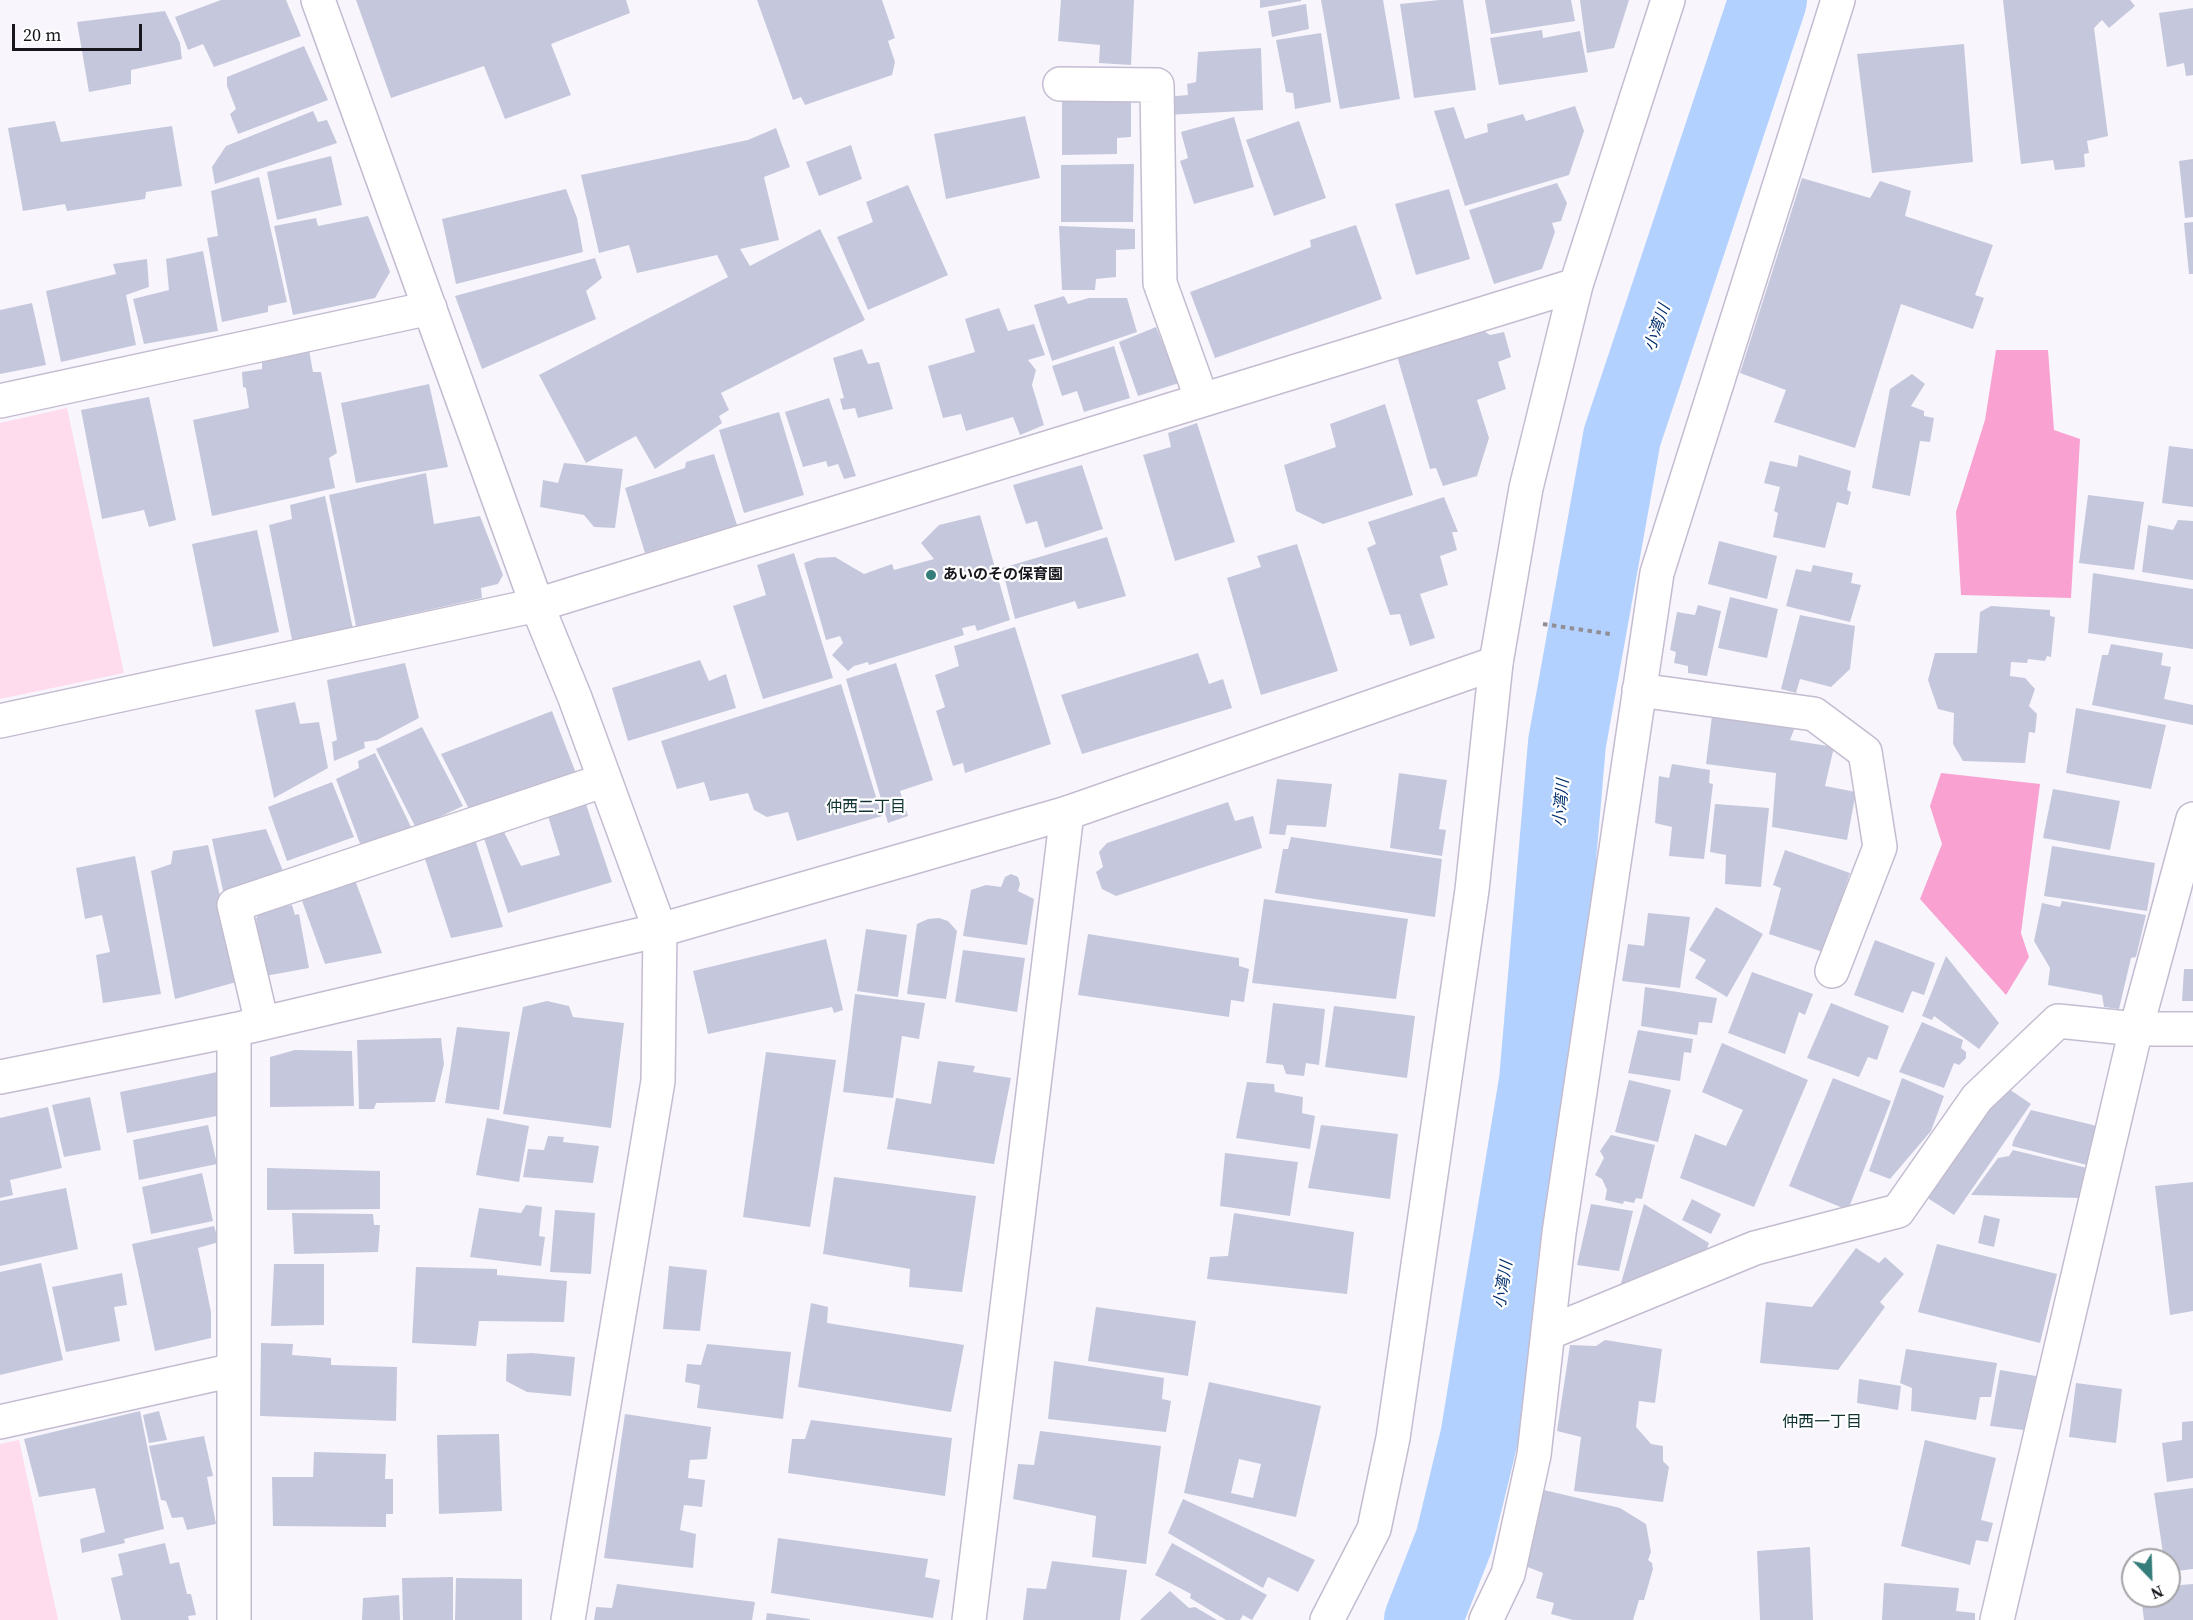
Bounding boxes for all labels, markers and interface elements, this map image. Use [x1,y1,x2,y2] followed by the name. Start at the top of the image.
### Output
[15,12,146,50] scale bar
[23,22,61,47] text: 20 m
[1641,302,1675,354] water label: 小湾川
[943,566,1063,584] place label: あいのその保育園
[924,568,938,582] marker: あいのその保育園
[1550,778,1574,828] water label: 小湾川
[826,798,906,818] district label: 仲西二丁目
[1491,1260,1517,1310] water label: 小湾川
[1782,1413,1862,1433] district label: 仲西一丁目
[2121,1548,2181,1608] north arrow
[2148,1580,2167,1605] text: N

